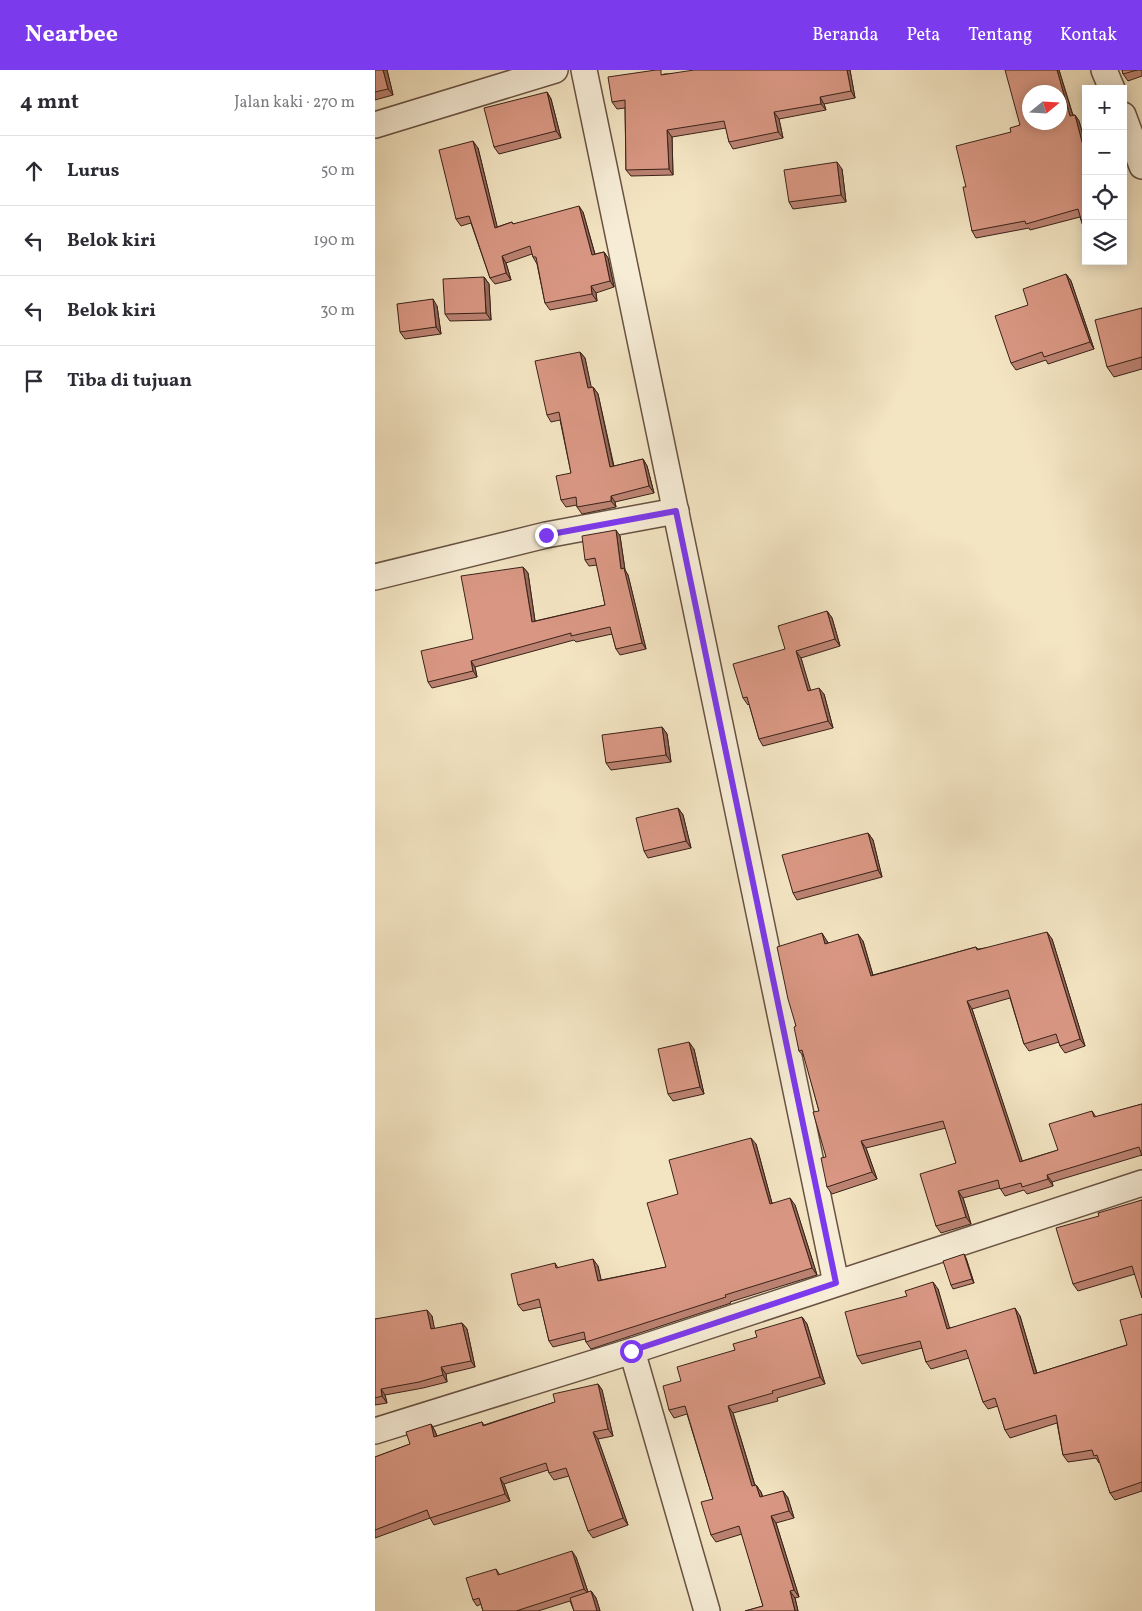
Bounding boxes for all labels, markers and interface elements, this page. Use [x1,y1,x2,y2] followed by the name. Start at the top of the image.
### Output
[25,18,118,52] text: Nearbee
[812,23,878,48] text: Beranda
[906,23,940,48] text: Peta
[968,23,1032,48] text: Tentang
[1060,23,1117,48] text: Kontak
[1022,85,1067,130] north arrow
[1082,85,1127,265] map controls
[1082,85,1127,130] button: +
[20,88,79,117] text: 4 mnt
[234,92,355,114] text: Jalan kaki · 270 m
[1082,130,1127,175] button: −
[20,157,48,185] icon: ahead
[67,158,119,184] text: Lurus
[321,160,355,182] text: 50 m
[1082,175,1127,220] button: locate
[1082,220,1127,265] button: layers
[20,227,48,255] icon: left
[67,228,156,254] text: Belok kiri
[313,230,355,252] text: 190 m
[20,297,48,325] icon: left
[67,298,156,324] text: Belok kiri
[320,300,355,322] text: 30 m
[20,367,48,395] icon: arrive
[67,368,192,394] text: Tiba di tujuan
[535,524,558,547] route end
[620,1340,643,1363] route start

